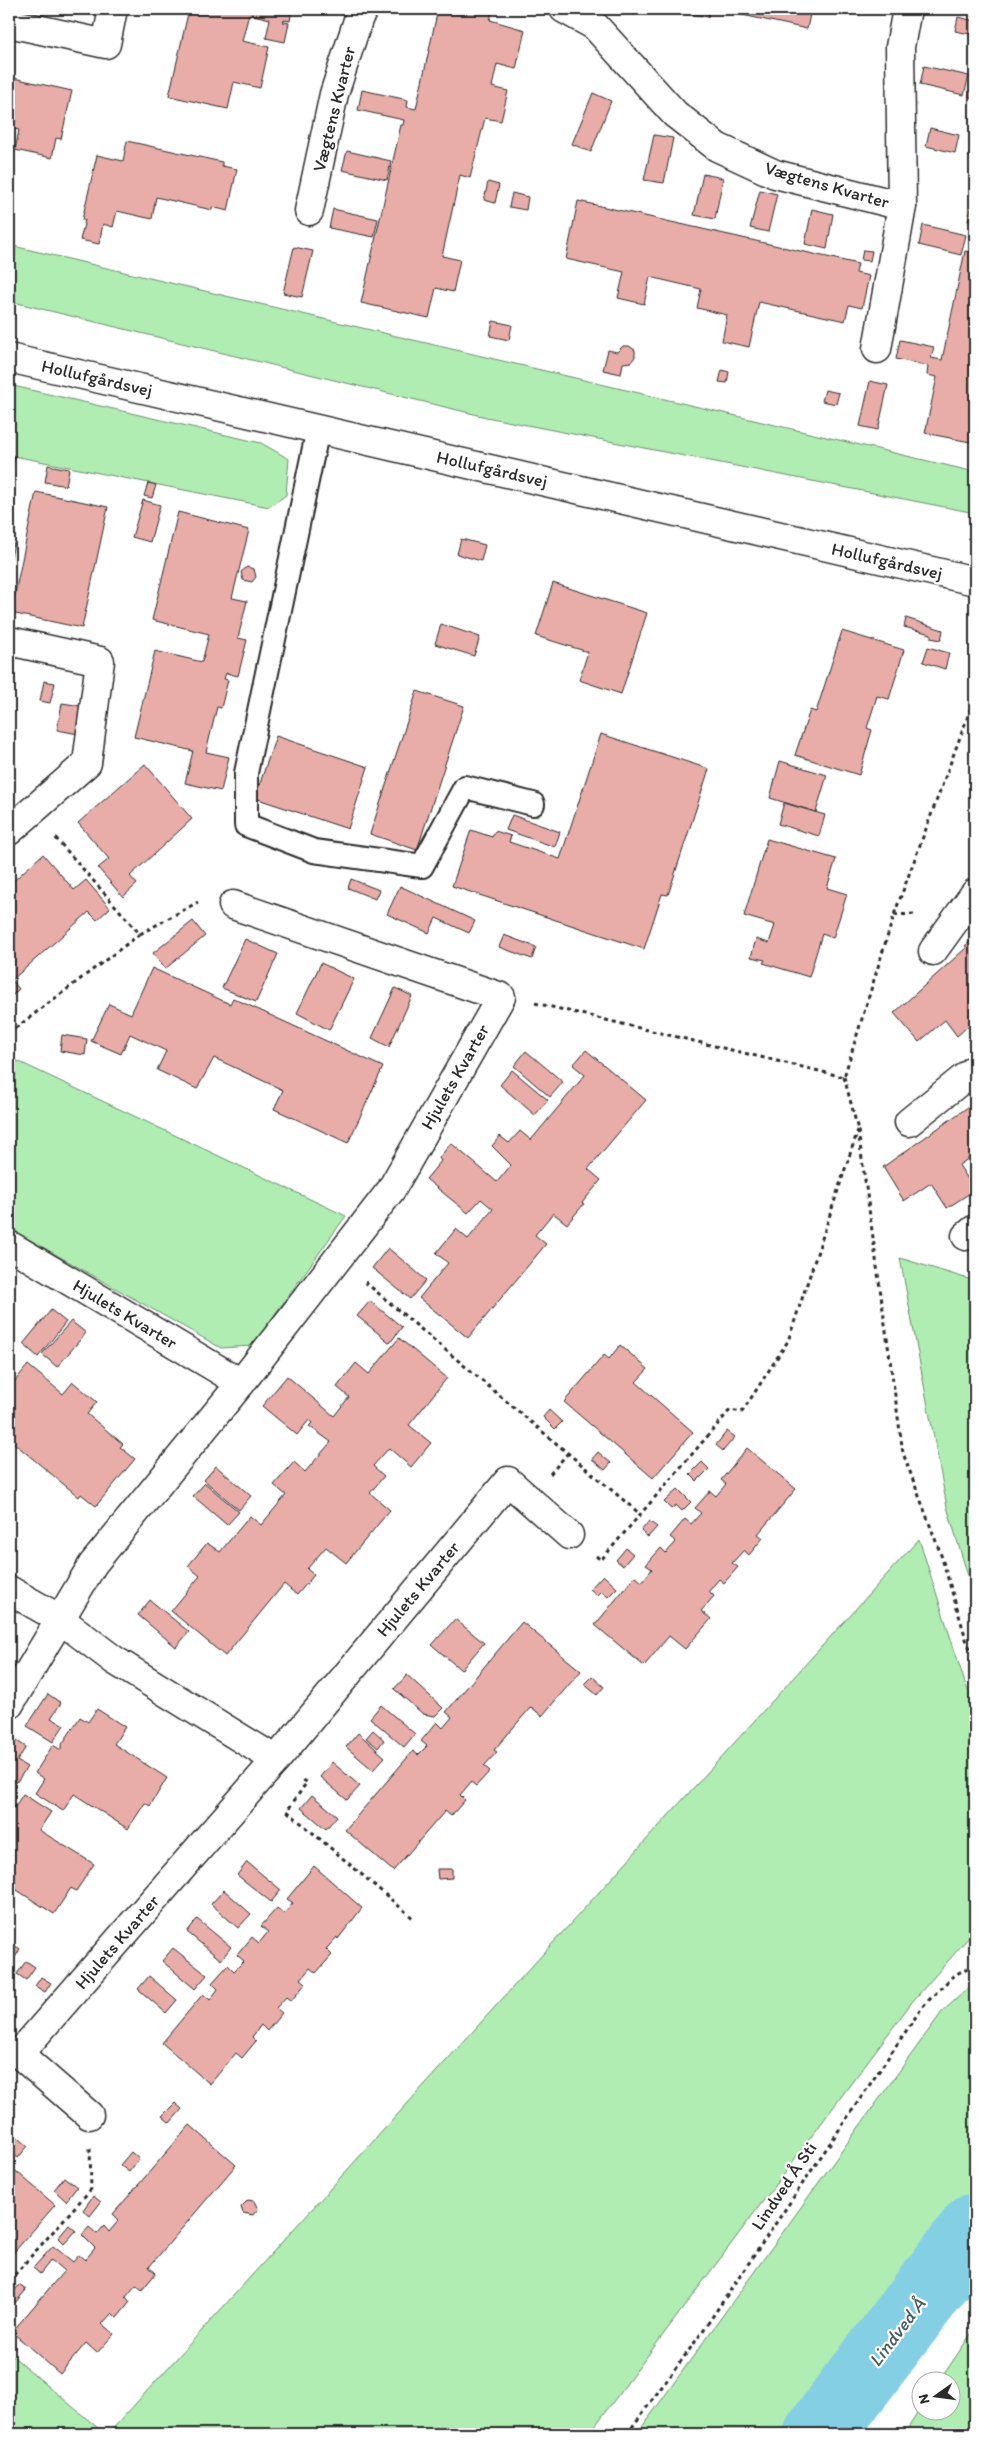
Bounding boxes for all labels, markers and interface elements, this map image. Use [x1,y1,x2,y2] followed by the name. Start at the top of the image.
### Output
[308,44,360,174] street label: Vægtens Kvarter
[762,157,892,213] street label: Vægtens Kvarter
[39,355,155,401] street label: Hollufgårdsvej
[434,446,550,492] street label: Hollufgårdsvej
[829,538,945,584] street label: Hollufgårdsvej
[416,1020,494,1134] street label: Hjulets Kvarter
[69,1274,181,1354] street label: Hjulets Kvarter
[372,1537,464,1641] street label: Hjulets Kvarter
[70,1890,164,1994] street label: Hjulets Kvarter
[747,2138,821,2234] street label: Lindved Å Sti
[864,2292,931,2371] water label: Lindved Å
[912,2370,962,2420] north arrow
[914,2392,933,2406] text: N

